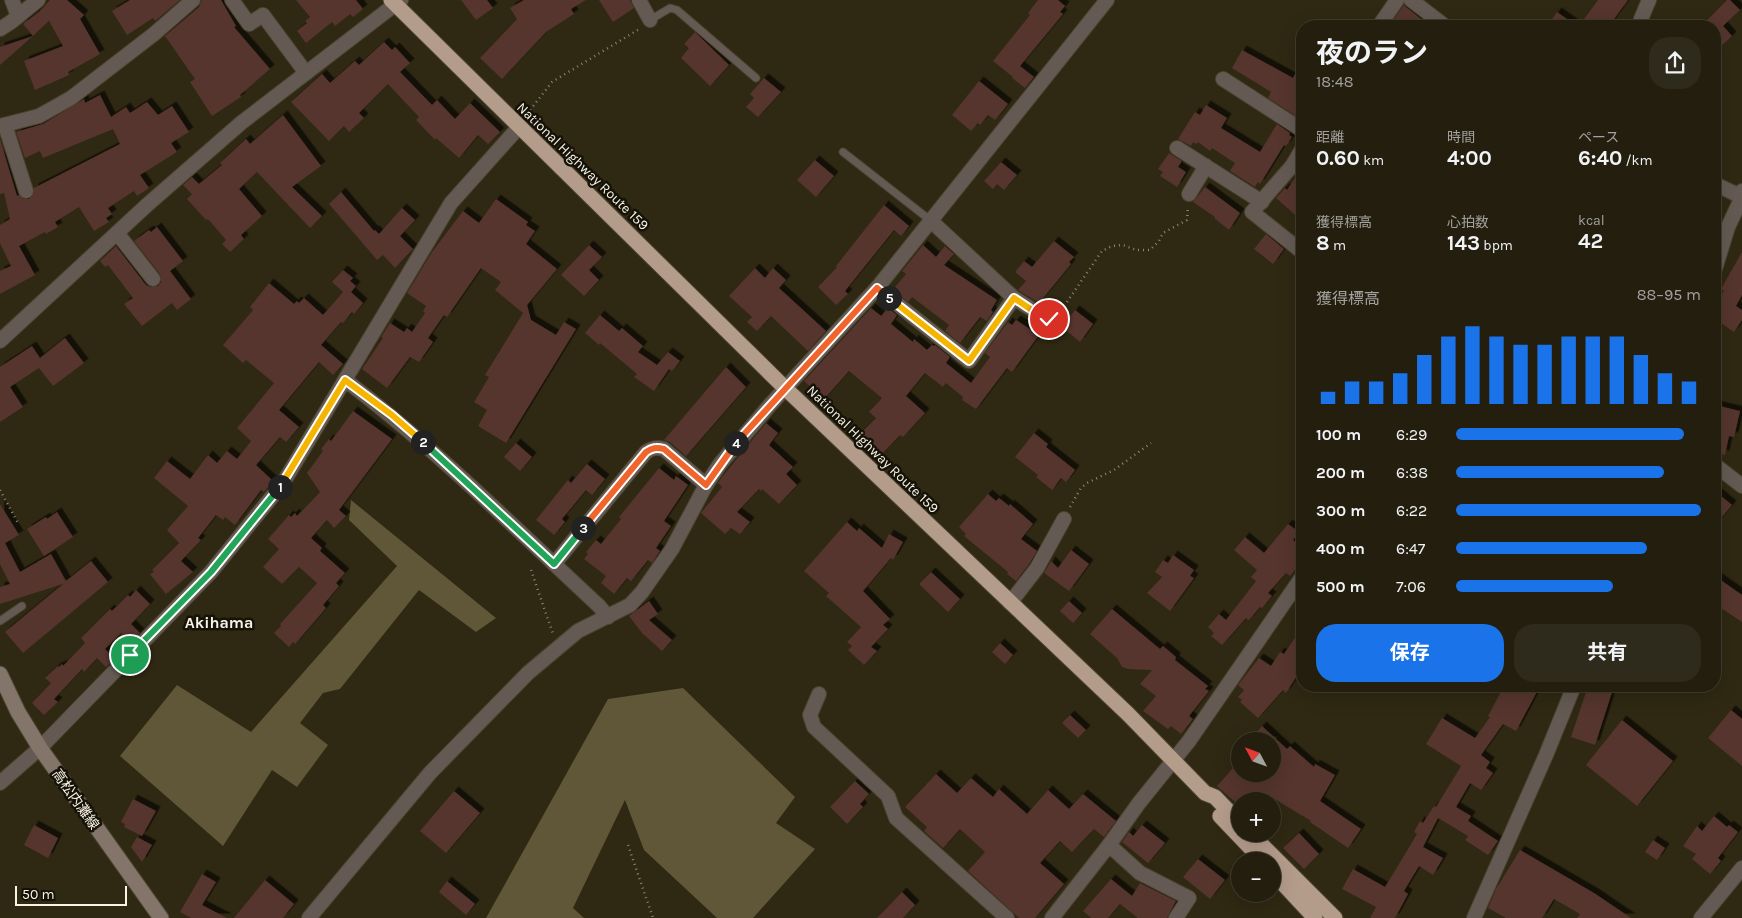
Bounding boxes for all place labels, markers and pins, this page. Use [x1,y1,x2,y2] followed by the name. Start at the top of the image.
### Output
[876,286,902,310] pin: 5
[1028,298,1070,340] pin
[410,430,436,454] pin: 2
[724,430,748,456] pin: 4
[268,474,292,500] pin: 1
[570,516,596,540] pin: 3
[109,634,151,676] pin

